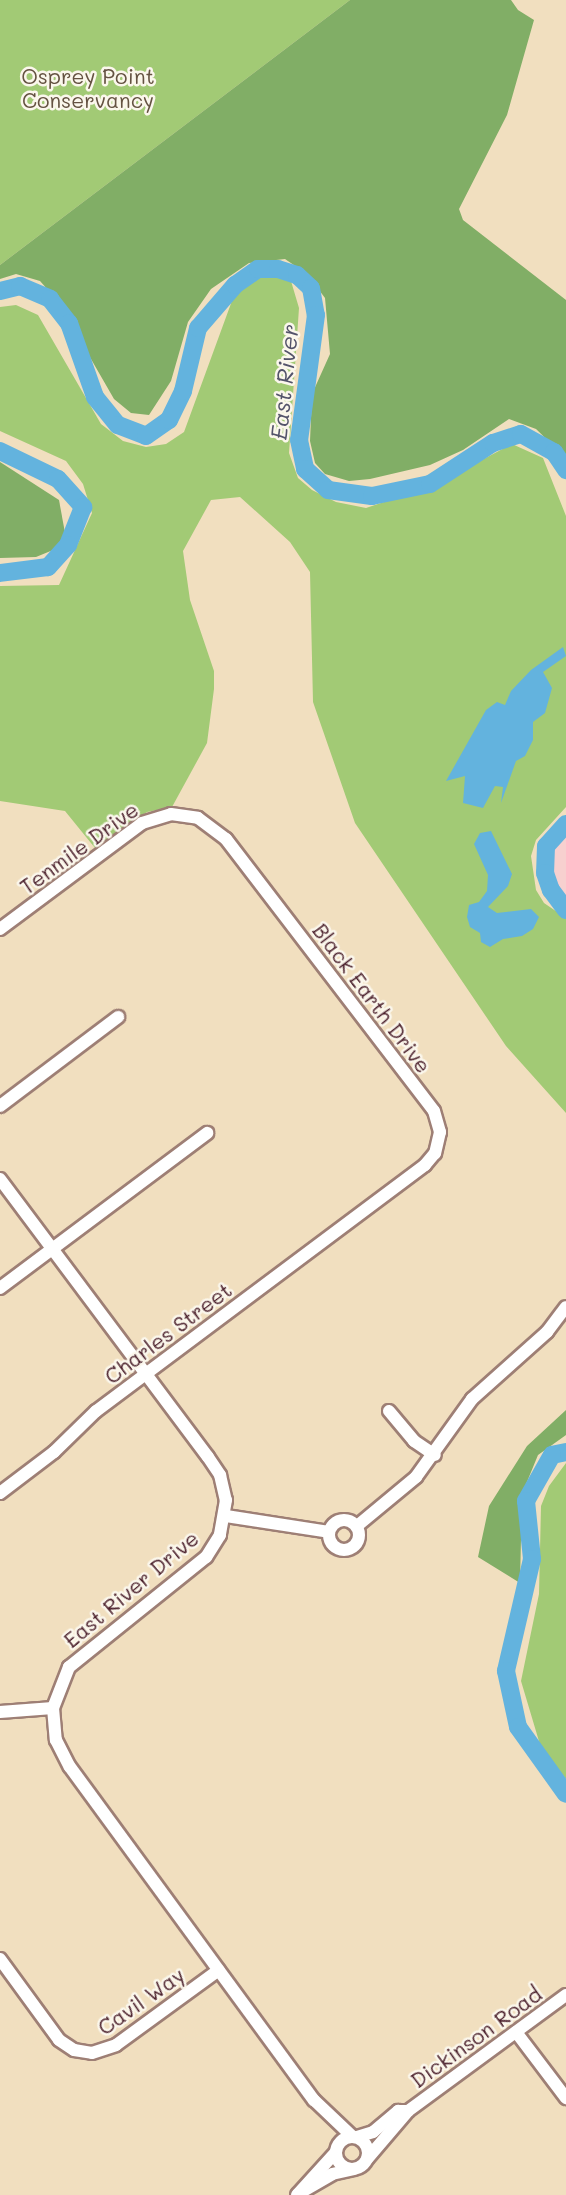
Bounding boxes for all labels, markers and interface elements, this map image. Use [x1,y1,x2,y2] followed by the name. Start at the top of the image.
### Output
[21,63,155,113] park label: Osprey Point Conservancy
[264,323,304,441] water label: East River
[15,797,143,899] street label: Tenmile Drive
[308,918,436,1078] street label: Black Earth Drive
[100,1277,236,1389] street label: Charles Street
[59,1525,203,1653] street label: East River Drive
[93,1962,189,2040] street label: Cavil Way
[406,1981,546,2093] street label: Dickinson Road

